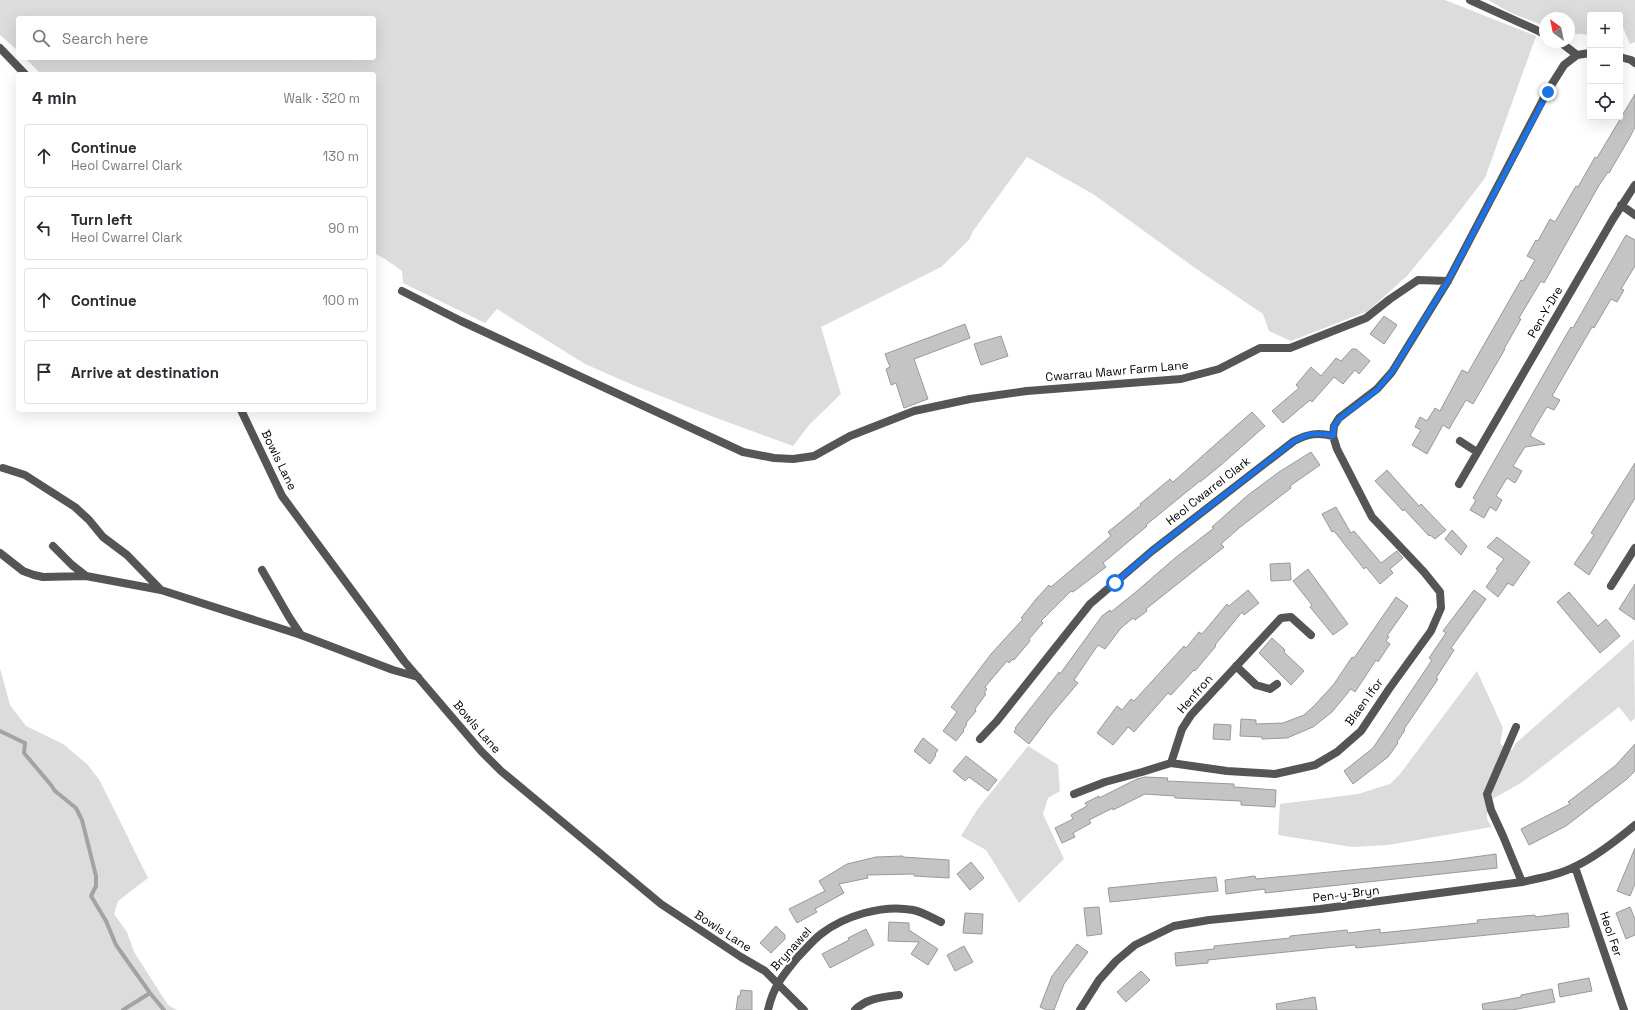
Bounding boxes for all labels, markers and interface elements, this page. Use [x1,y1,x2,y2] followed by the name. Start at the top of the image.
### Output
[1539,12,1575,48] north arrow
[1587,12,1623,120] map controls
[1587,12,1623,48] button: +
[16,16,376,60] search box
[30,27,52,49] icon: search
[62,29,148,48] text: Search here
[1587,48,1623,84] button: −
[1539,83,1557,101] route end
[1587,84,1623,120] button: locate
[32,87,77,109] text: 4 min
[283,90,360,107] text: Walk · 320 m
[71,138,137,157] text: Continue
[33,145,55,167] icon: ahead
[323,148,359,165] text: 130 m
[71,157,183,174] text: Heol Cwarrel Clark
[71,210,133,229] text: Turn left
[33,217,55,239] icon: left
[328,220,359,237] text: 90 m
[71,229,183,246] text: Heol Cwarrel Clark
[1524,283,1566,341] street label: Pen-Y-Dre
[33,289,55,311] icon: ahead
[71,291,137,310] text: Continue
[322,292,359,309] text: 100 m
[1045,357,1189,385] street label: Cwarrau Mawr Farm Lane
[33,361,55,383] icon: arrive
[71,363,219,382] text: Arrive at destination
[258,427,300,493] street label: Bowls Lane
[1162,453,1254,529] street label: Heol Cwarrel Clark
[1106,574,1124,592] route start
[1174,671,1216,717] street label: Henfron
[1341,675,1387,729] street label: Blaen Ifor
[450,697,504,757] street label: Bowls Lane
[1312,882,1380,906] street label: Pen-y-Bryn
[691,907,755,955] street label: Bowls Lane
[1596,909,1626,959] street label: Heol Fer
[767,924,815,974] street label: Brynawel

